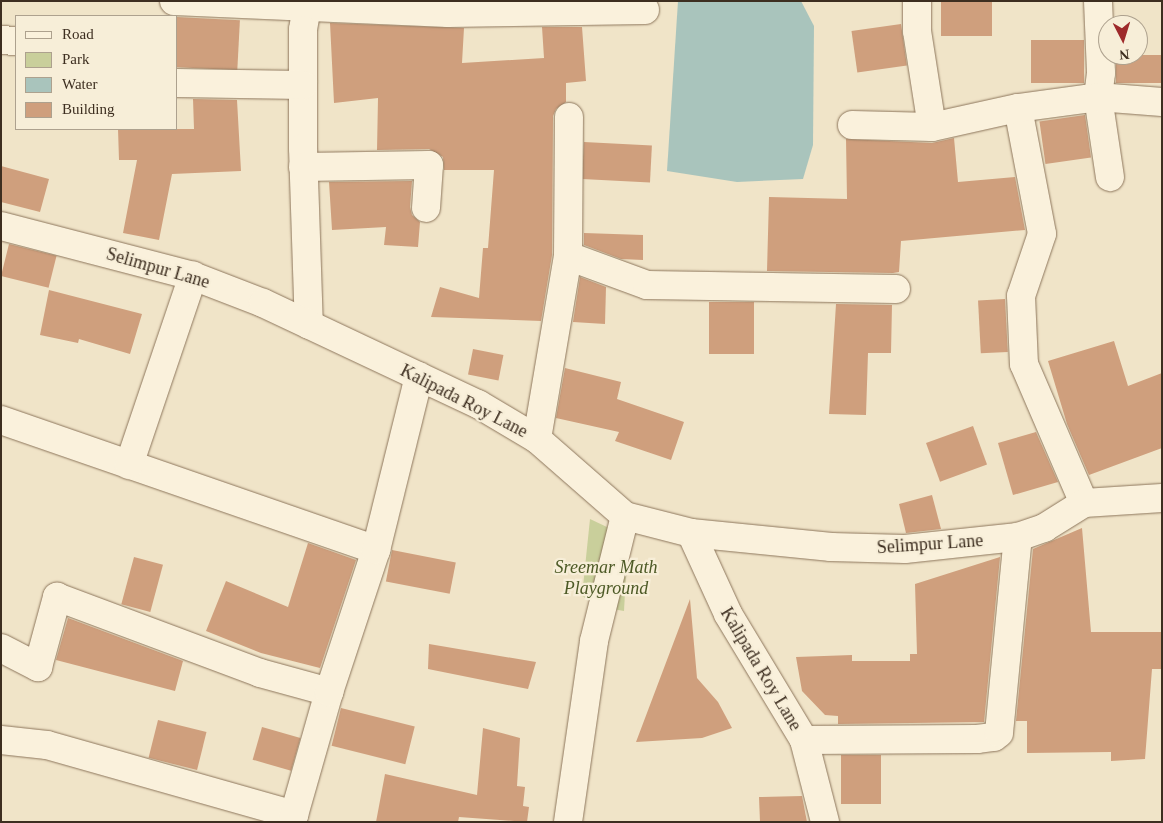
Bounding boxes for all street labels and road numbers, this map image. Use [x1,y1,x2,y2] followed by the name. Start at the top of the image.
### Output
[104,243,212,293] street label: Selimpur Lane
[397,360,531,442] street label: Kalipada Roy Lane
[876,530,984,558] street label: Selimpur Lane
[716,603,806,735] street label: Kalipada Roy Lane

